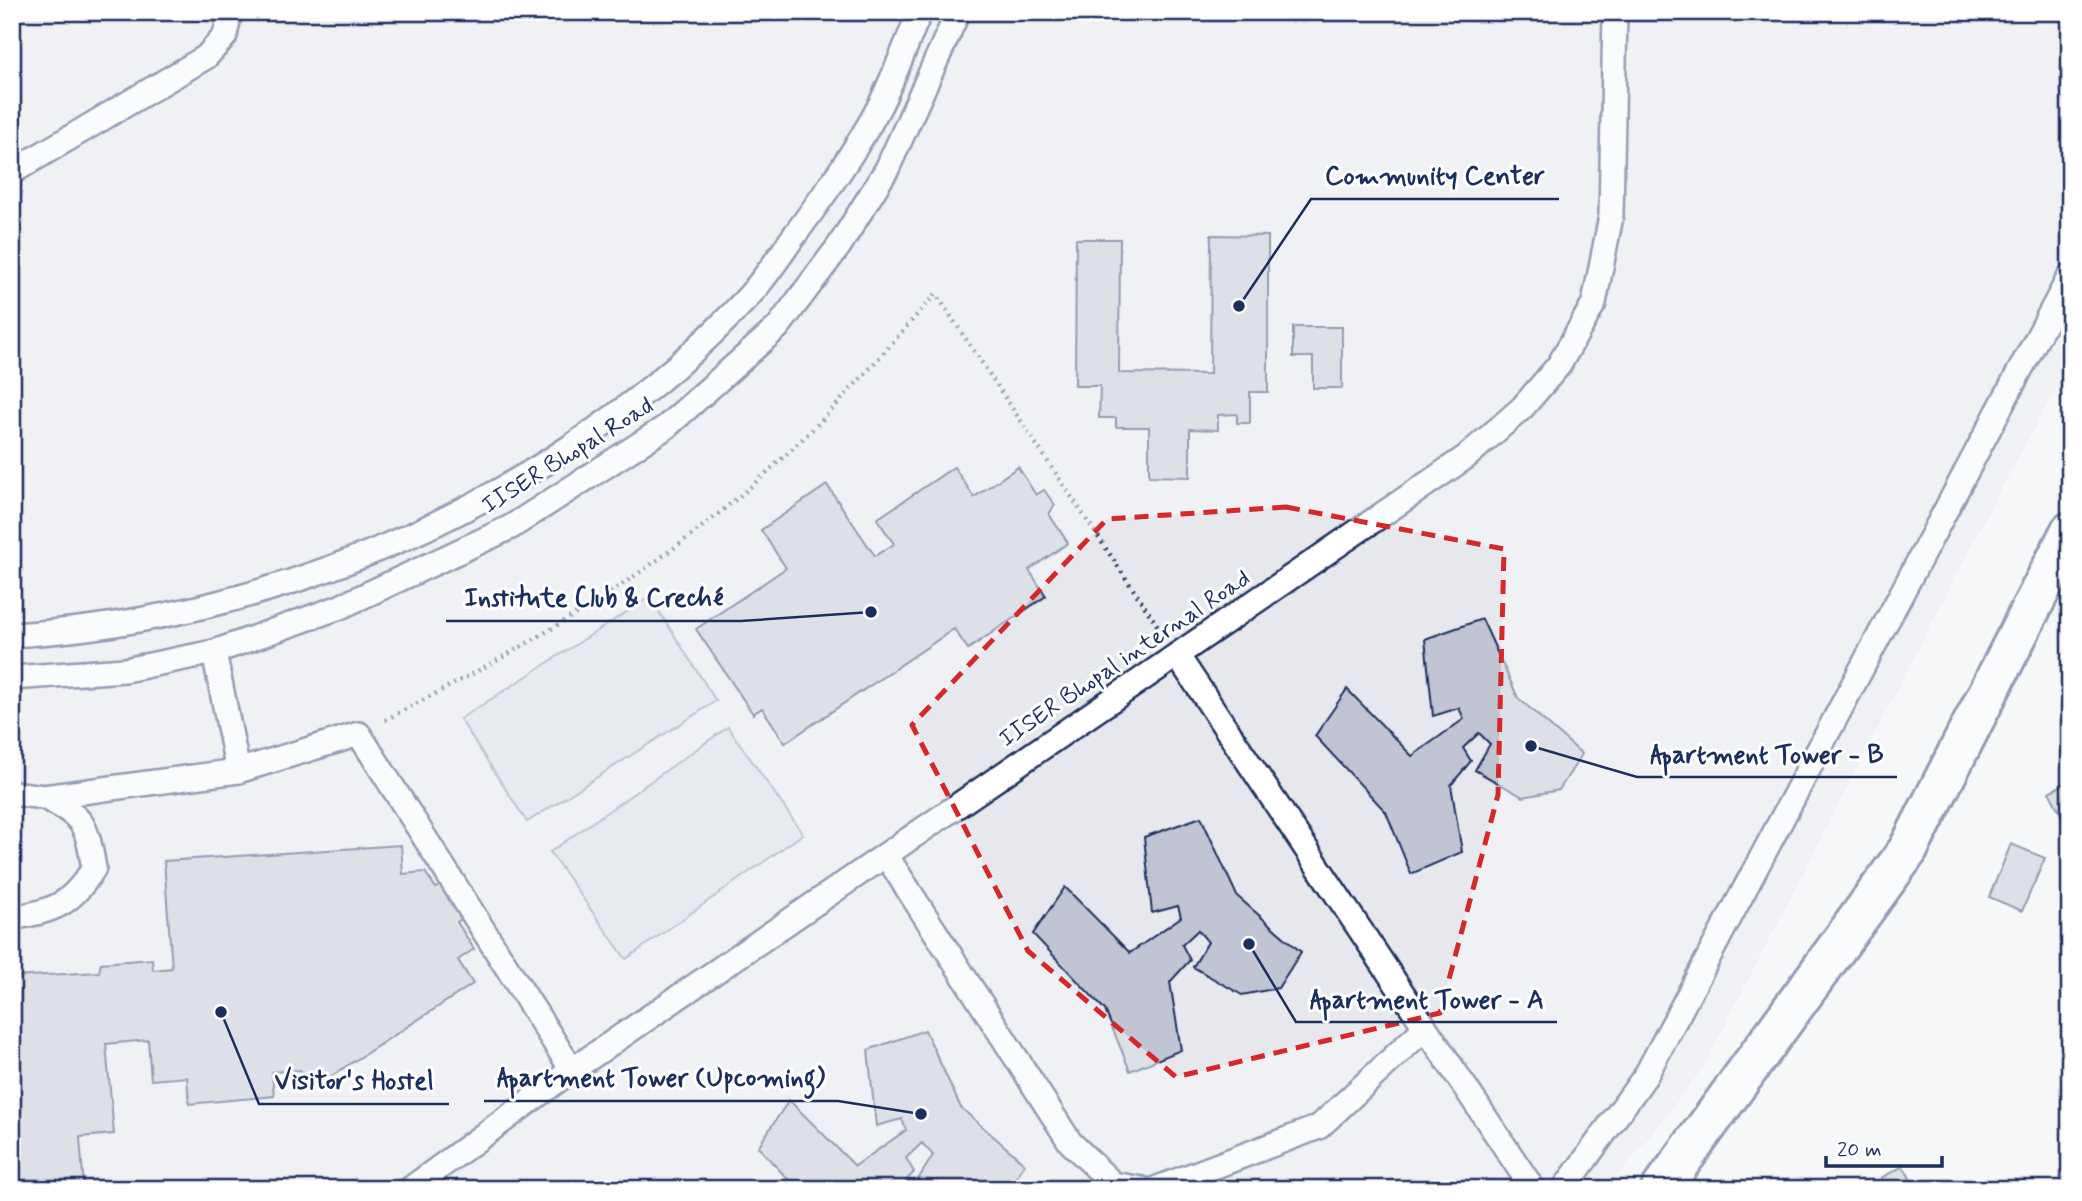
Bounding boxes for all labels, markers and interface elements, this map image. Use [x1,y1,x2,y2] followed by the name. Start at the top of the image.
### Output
[1311,152,1559,199] callout: Community Center
[1325,160,1545,194] text: Community Center
[476,391,660,521] street label: IISER Bhopal Road
[993,563,1257,755] street label: IISER Bhopal internal Road
[446,574,741,621] callout: Institute Club & Creché
[464,582,724,616] text: Institute Club & Creché
[1637,730,1897,777] callout: Apartment Tower - B
[1650,739,1884,776] text: Apartment Tower - B
[1296,975,1557,1022] callout: Apartment Tower - A
[1310,984,1544,1021] text: Apartment Tower - A
[484,1054,838,1101] callout: Apartment Tower (Upcoming)
[259,1057,449,1104] callout: Visitor's Hostel
[497,1062,826,1099] text: Apartment Tower (Upcoming)
[274,1065,434,1099] text: Visitor's Hostel
[1826,1124,1942,1168] scale bar
[1837,1136,1882,1164] text: 20 m

